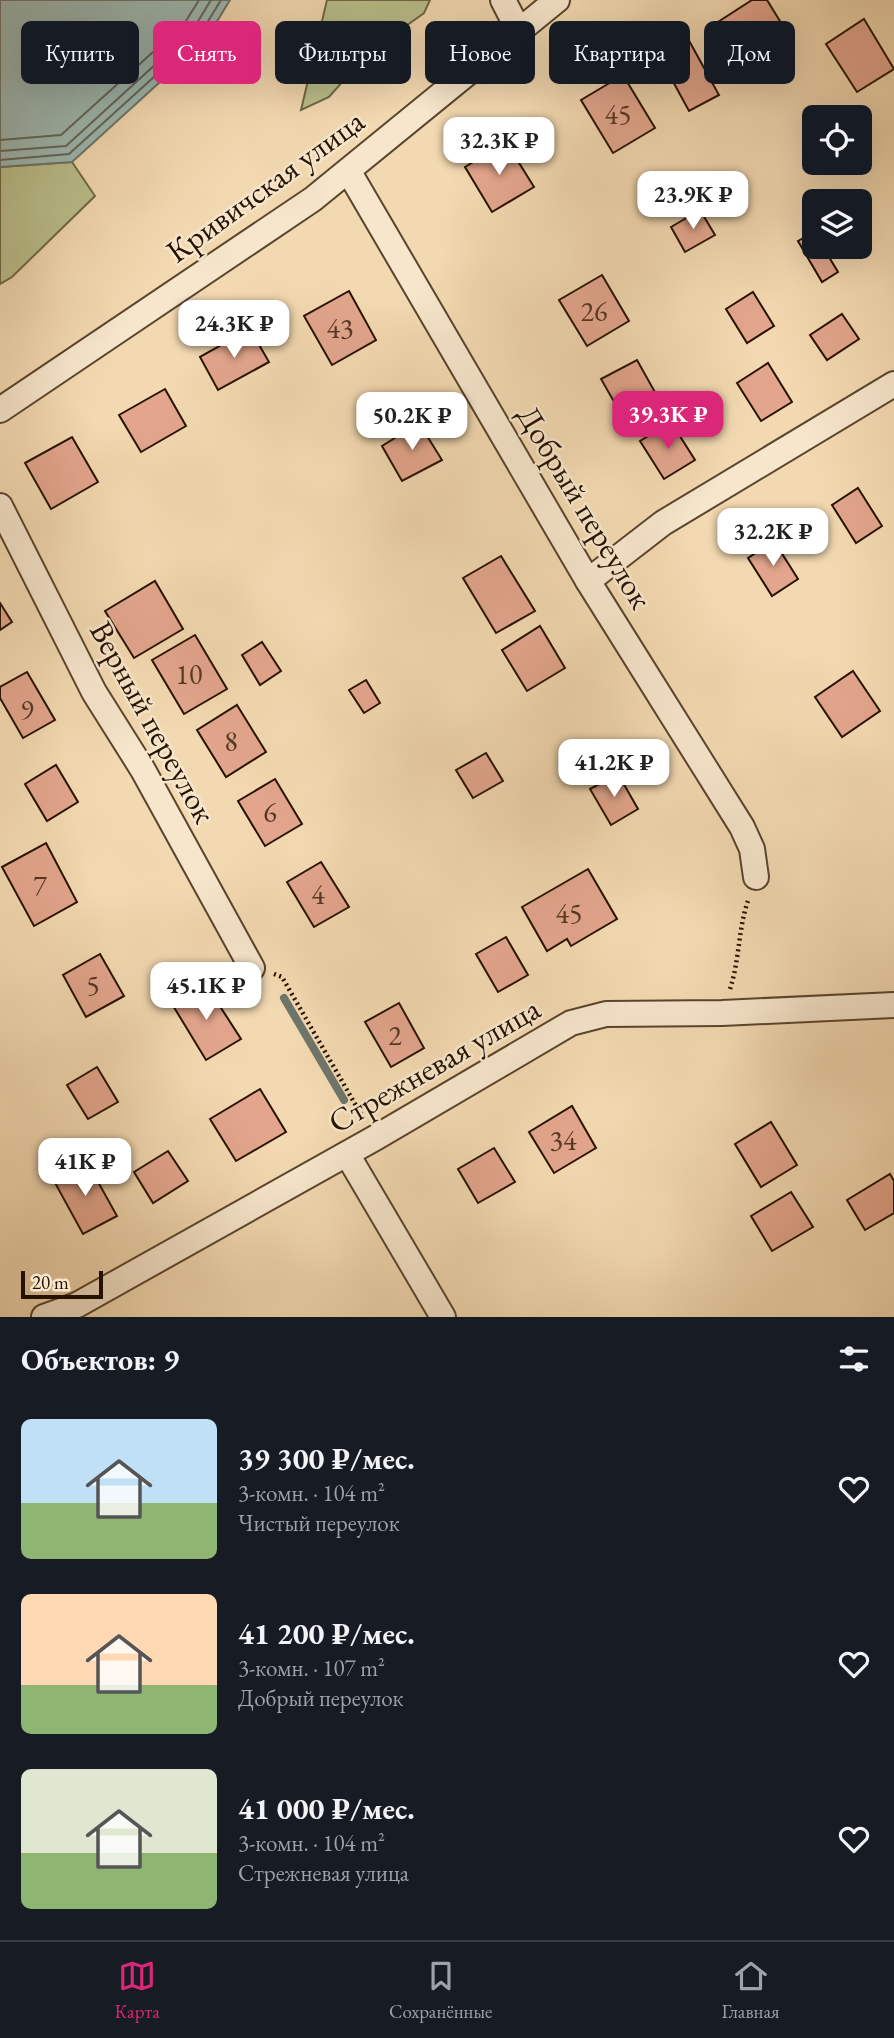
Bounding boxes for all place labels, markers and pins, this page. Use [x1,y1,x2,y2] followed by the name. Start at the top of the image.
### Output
[434,118,564,177] pin: 32.3K ₽
[628,172,758,231] pin: 23.9K ₽
[169,300,299,360] pin: 24.3K ₽
[347,392,477,452] pin: 50.2K ₽
[603,392,733,451] pin: 39.3K ₽
[708,508,838,568] pin: 32.2K ₽
[549,740,679,799] pin: 41.2K ₽
[141,962,271,1022] pin: 45.1K ₽
[36,1138,134,1198] pin: 41K ₽

